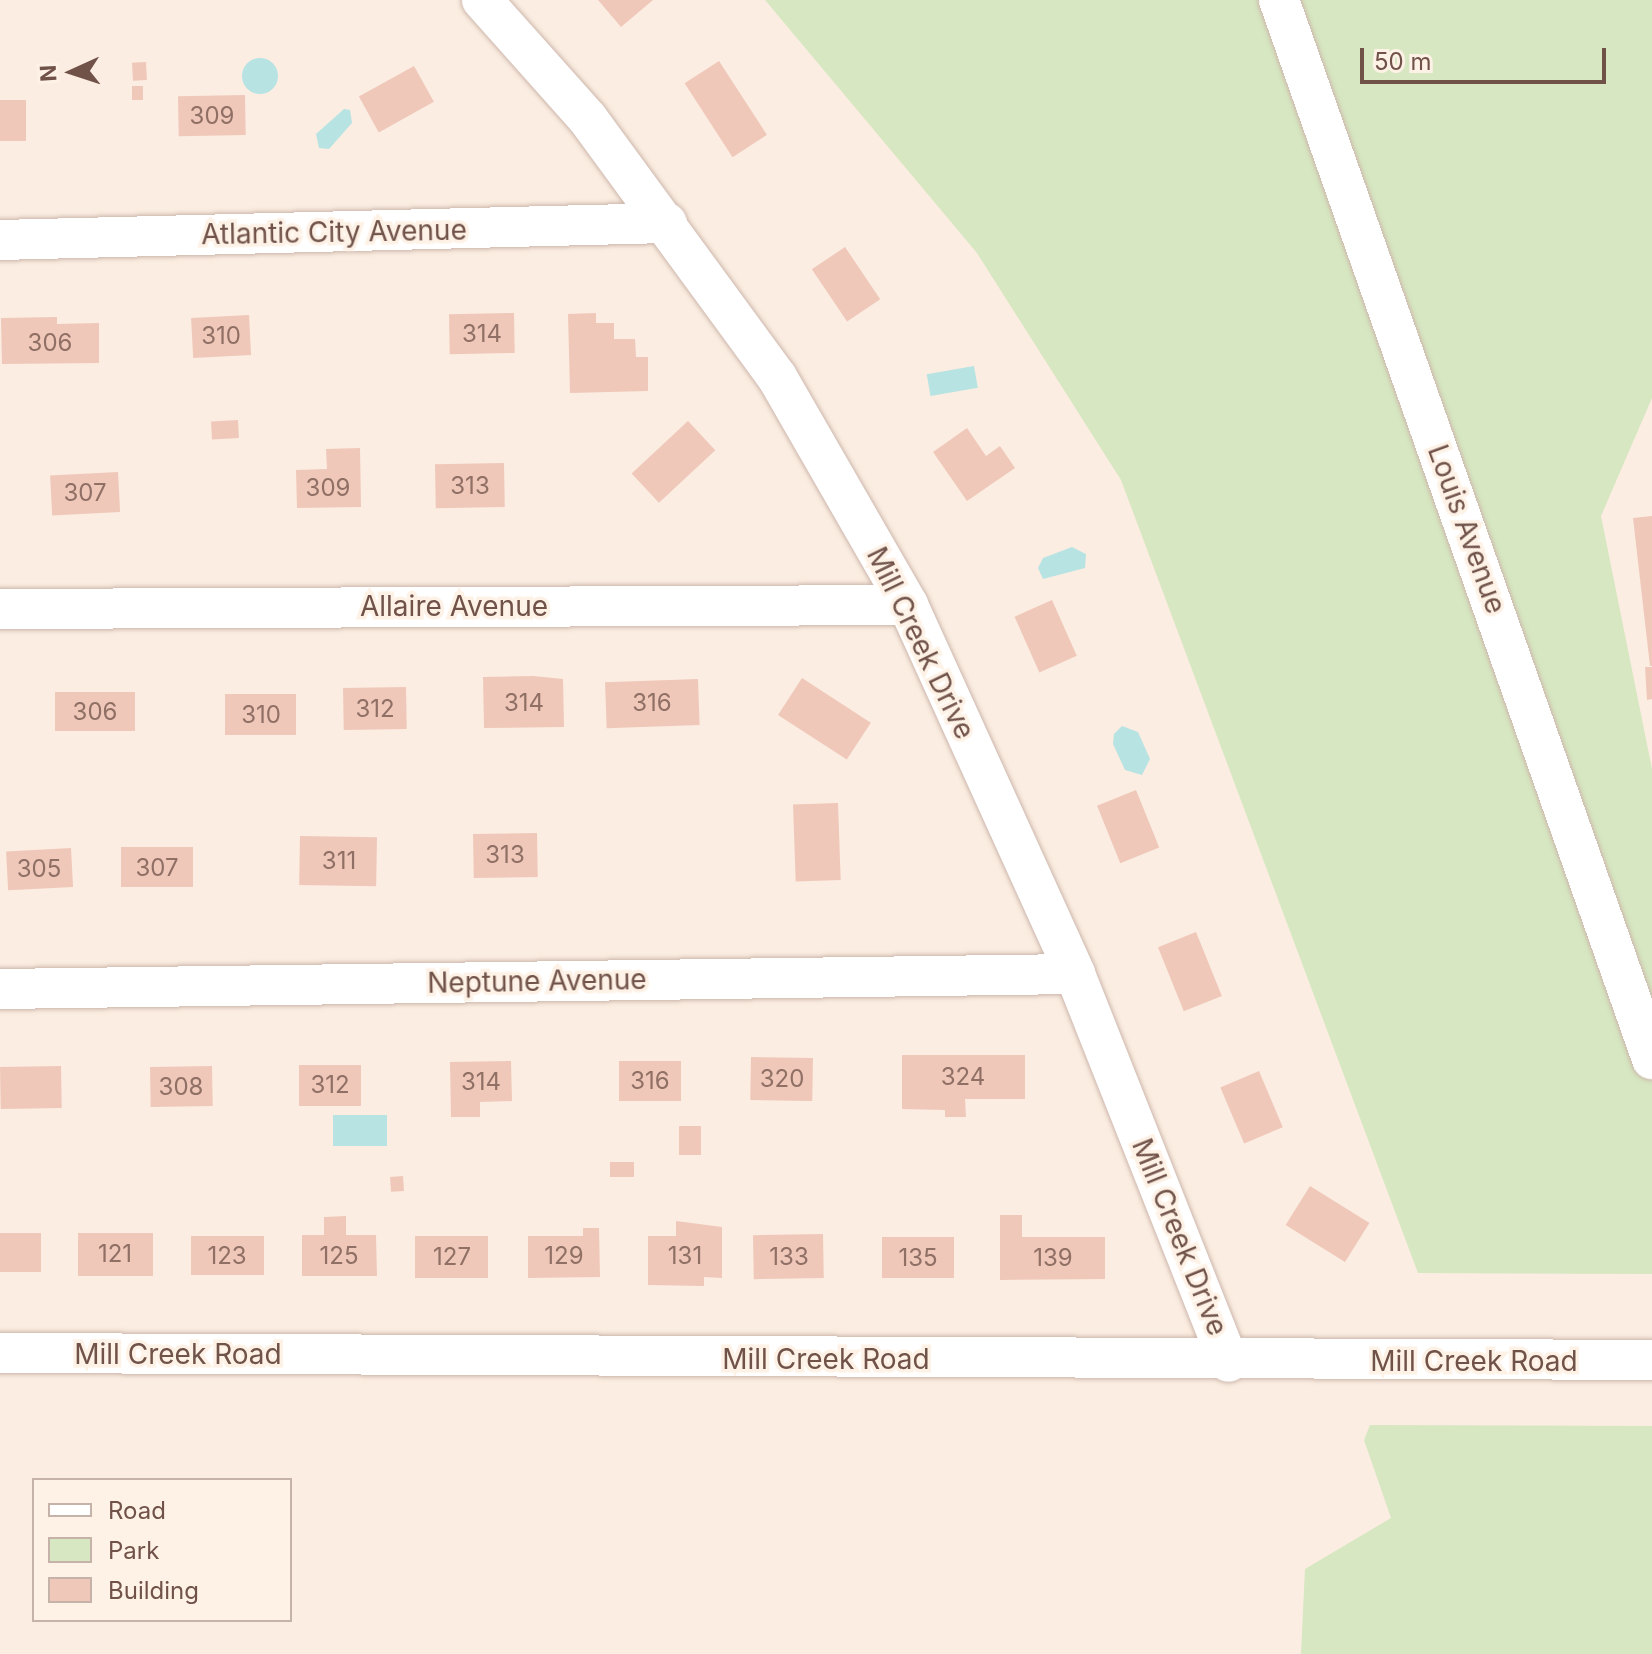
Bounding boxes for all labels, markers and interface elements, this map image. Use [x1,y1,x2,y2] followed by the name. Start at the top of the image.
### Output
[32,32,112,112] north arrow
[1364,32,1610,82] scale bar
[1374,47,1432,76] text: 50 m
[35,64,61,82] text: N
[190,102,234,130] house number: 309
[201,213,467,251] street label: Atlantic City Avenue
[462,320,502,348] house number: 314
[201,322,241,350] house number: 310
[28,329,72,357] house number: 306
[1421,440,1513,618] street label: Louis Avenue
[450,472,490,500] house number: 313
[306,474,350,502] house number: 309
[63,479,107,507] house number: 307
[860,542,982,744] street label: Mill Creek Drive
[360,589,548,623] street label: Allaire Avenue
[504,689,544,717] house number: 314
[632,689,672,717] house number: 316
[355,695,395,723] house number: 312
[73,698,117,726] house number: 306
[241,701,281,729] house number: 310
[485,841,525,869] house number: 313
[322,847,356,875] house number: 311
[135,854,179,882] house number: 307
[17,855,61,883] house number: 305
[427,962,647,1000] street label: Neptune Avenue
[941,1063,985,1091] house number: 324
[760,1065,804,1093] house number: 320
[630,1067,670,1095] house number: 316
[461,1068,501,1096] house number: 314
[310,1071,350,1099] house number: 312
[159,1073,203,1101] house number: 308
[1125,1134,1235,1340] street label: Mill Creek Drive
[98,1240,132,1268] house number: 121
[207,1242,247,1270] house number: 123
[320,1242,358,1270] house number: 125
[544,1242,584,1270] house number: 129
[668,1242,702,1270] house number: 131
[433,1243,471,1271] house number: 127
[769,1243,809,1271] house number: 133
[898,1244,938,1272] house number: 135
[1033,1244,1073,1272] house number: 139
[74,1337,282,1371] street label: Mill Creek Road
[722,1342,930,1376] street label: Mill Creek Road
[1370,1344,1578,1378] street label: Mill Creek Road
[32,1478,292,1622] legend
[108,1496,166,1525] text: Road
[108,1536,159,1565] text: Park
[108,1576,199,1605] text: Building

